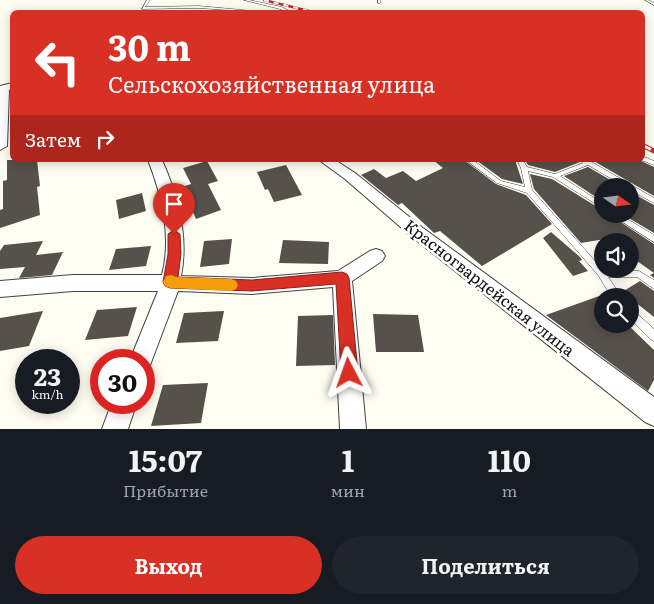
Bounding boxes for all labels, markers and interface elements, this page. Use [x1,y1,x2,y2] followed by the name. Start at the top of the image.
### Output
[108,20,191,72] text: 30 m
[25,30,90,95] icon: left
[108,67,435,100] text: Сельскохозяйственная улица
[25,125,81,153] text: Затем
[91,125,119,153] icon: right
[594,178,639,222] north arrow
[594,178,639,333] map controls
[153,183,195,234] pin
[160,190,188,218] icon: arrive
[400,213,581,362] street label: Красногвардейская улица
[594,233,639,278] button: sound
[594,288,639,333] button: search
[322,346,374,398] position arrow
[90,349,155,414] speed limit sign: 30
[34,357,61,394] text: 23
[32,385,63,403] text: km/h
[129,437,202,481] text: 15:07
[342,437,354,481] text: 1
[488,437,531,481] text: 110
[123,478,208,502] text: Прибытие
[331,478,365,502] text: мин
[502,478,517,502] text: m
[15,536,322,594] button: Выход
[332,536,639,594] button: Поделиться

